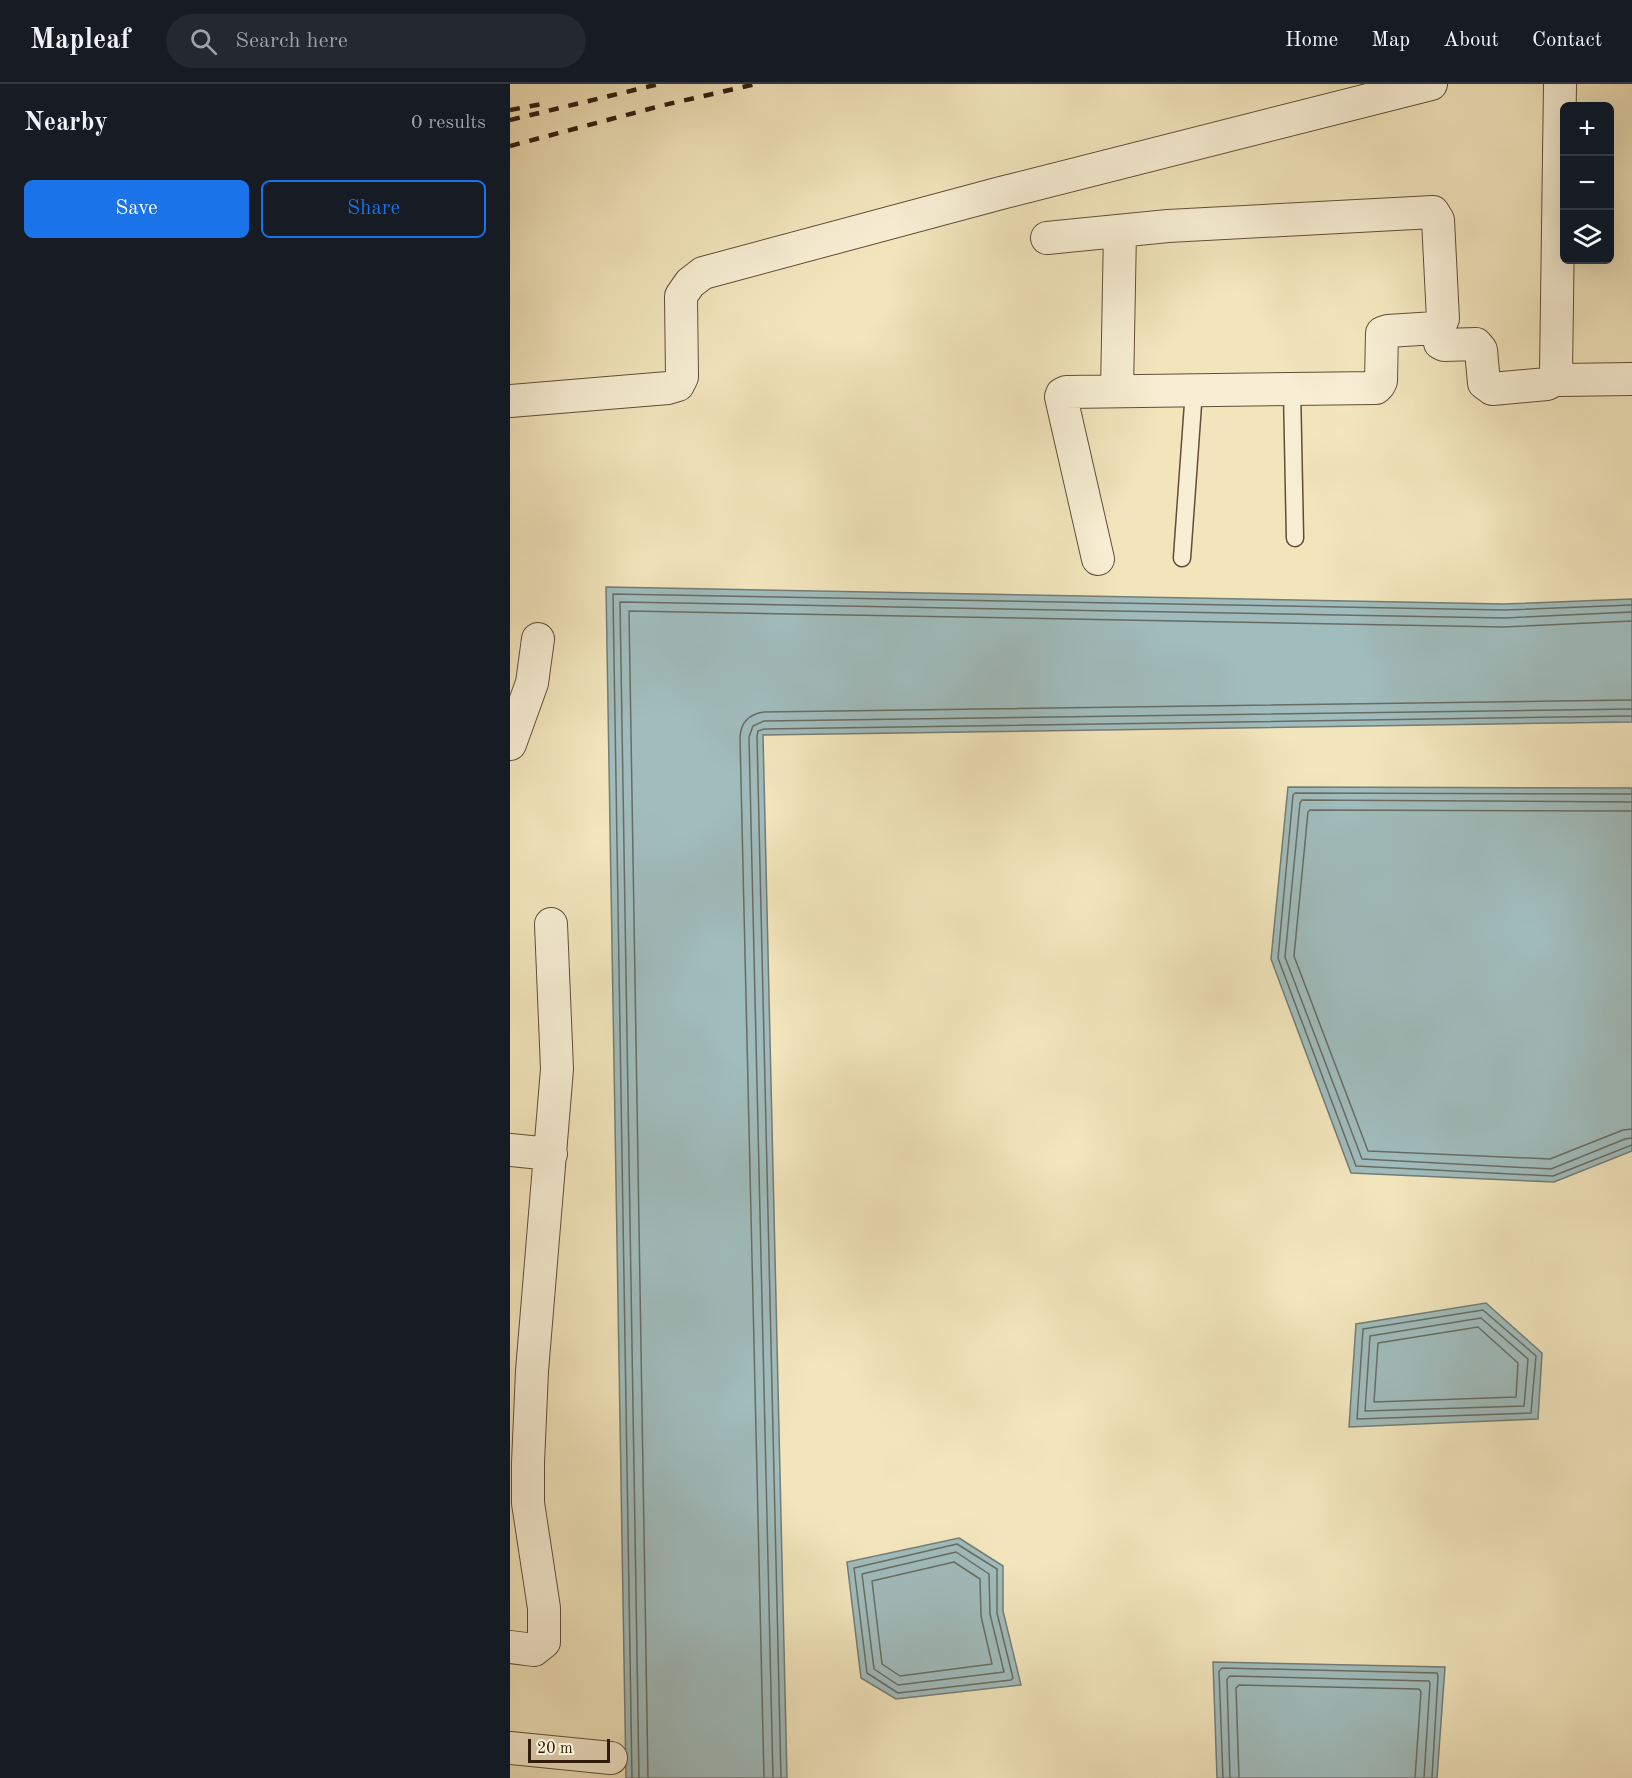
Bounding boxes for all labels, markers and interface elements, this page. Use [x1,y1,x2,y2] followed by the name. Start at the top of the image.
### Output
[166,14,586,68] search box
[187,25,220,58] icon: search
[30,27,130,55] text: Mapleaf
[235,30,348,52] text: Search here
[1285,30,1338,51] text: Home
[1371,30,1410,51] text: Map
[1443,30,1499,51] text: About
[1532,30,1602,51] text: Contact
[1560,102,1614,264] map controls
[1560,102,1614,156] button: +
[24,110,108,136] text: Nearby
[411,113,486,133] text: 0 results
[1560,156,1614,210] button: −
[24,180,249,238] button: Save
[261,180,486,238] button: Share
[1560,210,1614,264] button: layers
[528,1736,610,1764] scale bar
[537,1741,573,1757] text: 20 m

